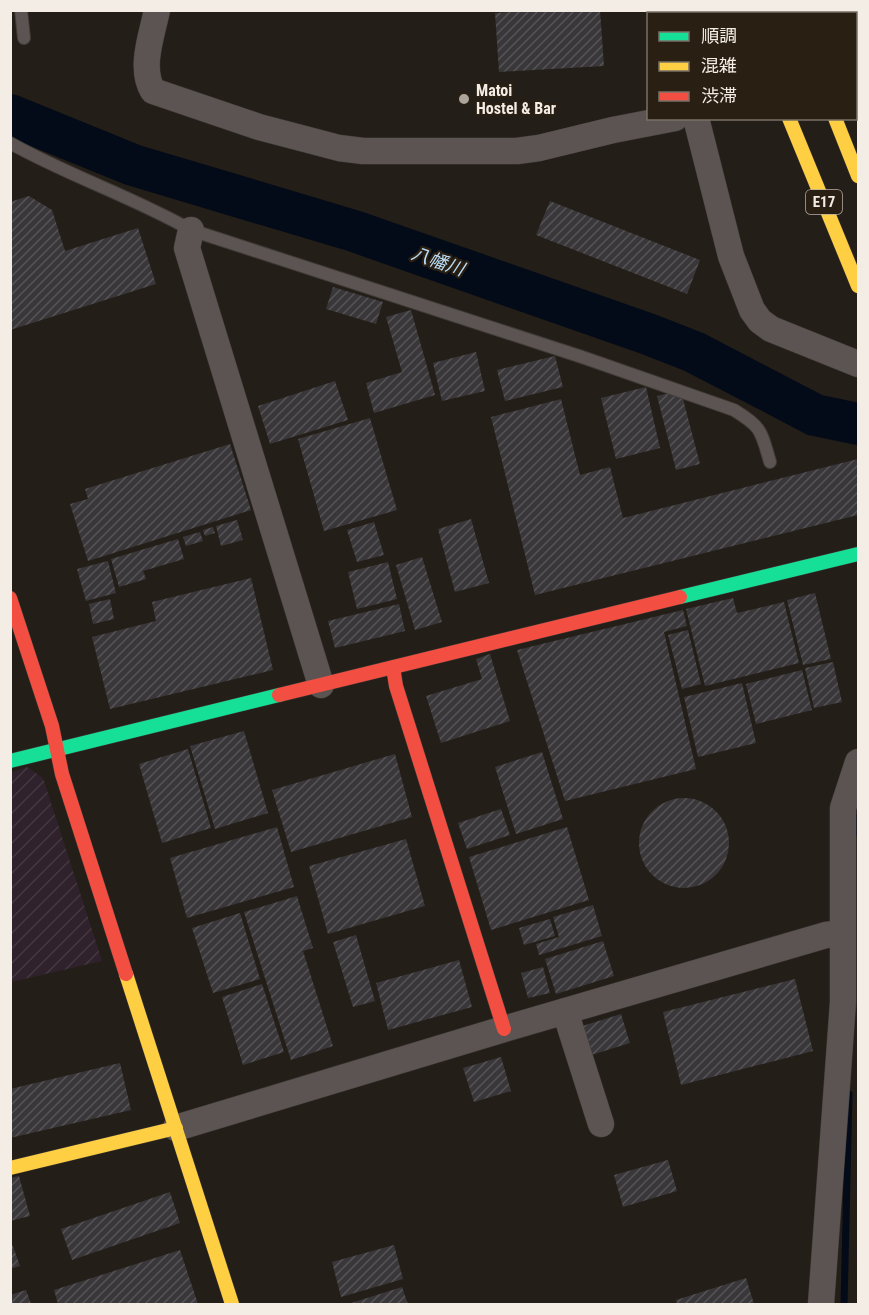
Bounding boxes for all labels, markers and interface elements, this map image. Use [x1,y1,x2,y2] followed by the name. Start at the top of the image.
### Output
[647,12,857,120] legend
[701,25,737,46] text: 順調
[701,55,737,76] text: 混雑
[476,81,556,118] place label: Matoi Hostel & Bar
[701,85,737,106] text: 渋滞
[457,92,471,106] marker: Matoi Hostel & Bar
[806,190,842,214] road number: E17
[409,242,469,280] water label: 八幡川

